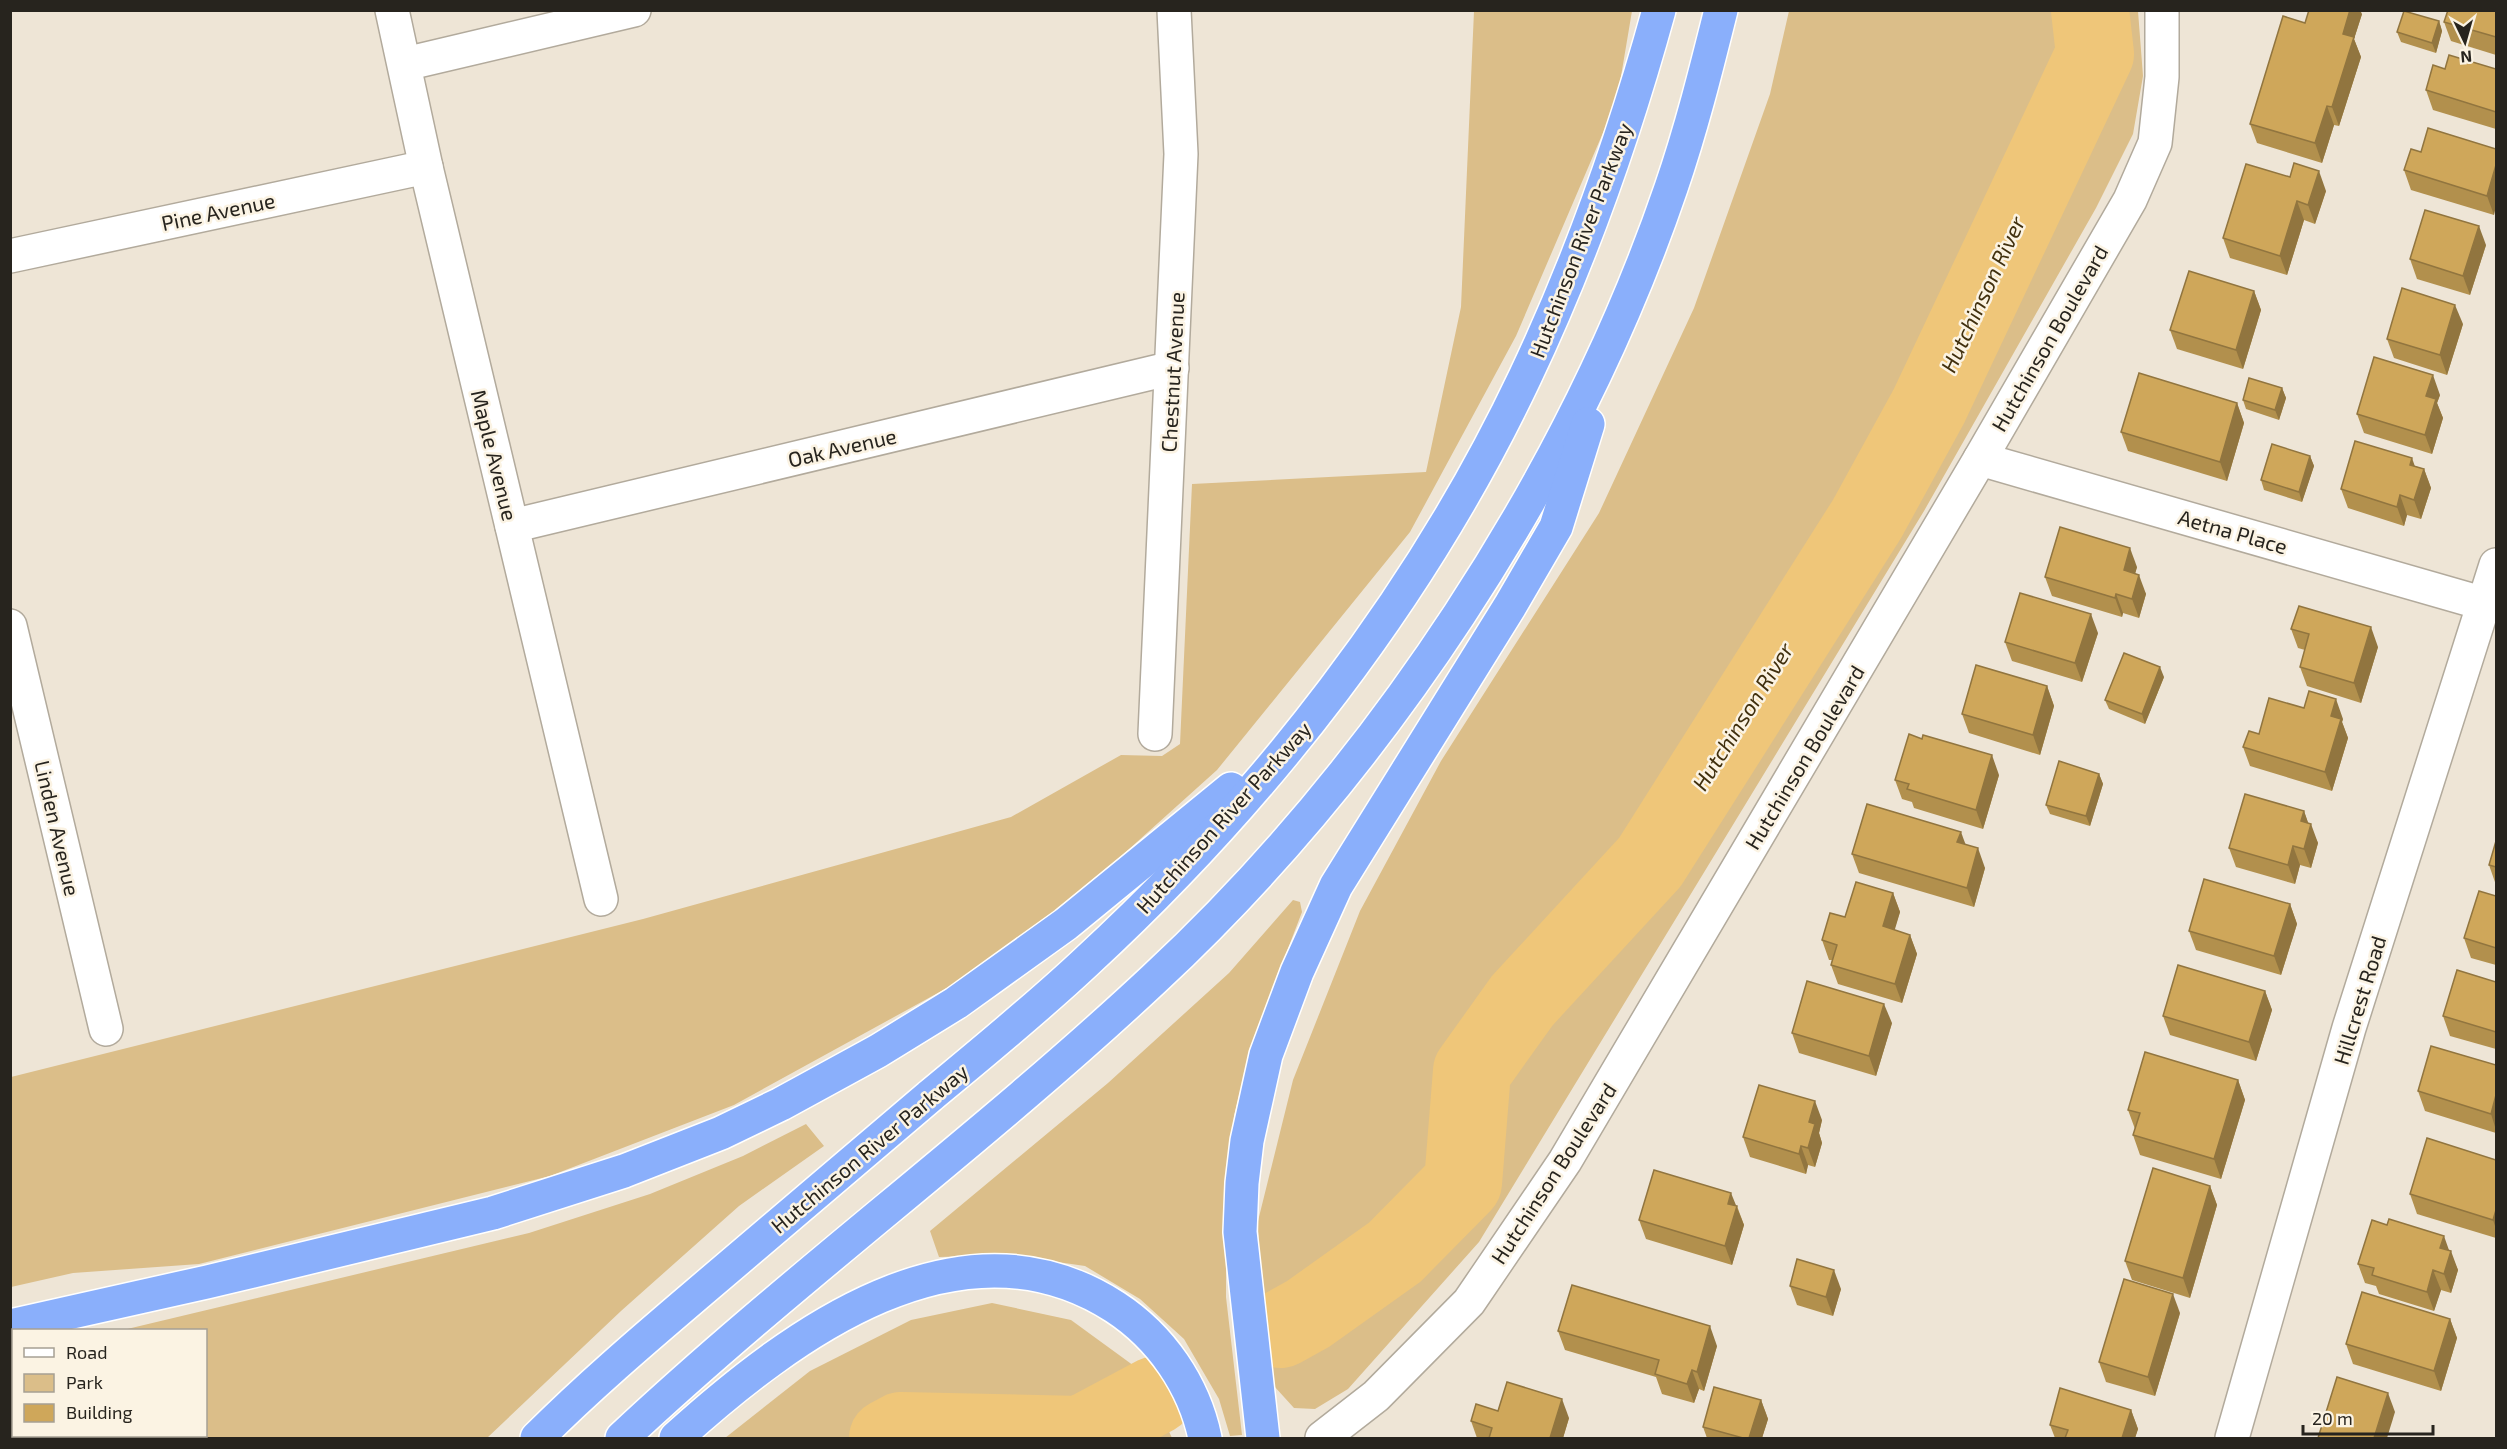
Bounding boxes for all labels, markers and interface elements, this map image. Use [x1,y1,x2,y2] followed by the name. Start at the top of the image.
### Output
[2435,12,2495,72] north arrow
[2460,47,2473,67] text: N
[1524,119,1636,361] street label: Hutchinson River Parkway
[159,187,277,235] street label: Pine Avenue
[1934,211,2030,376] water label: Hutchinson River
[1986,241,2112,435] street label: Hutchinson Boulevard
[1155,291,1189,453] street label: Chestnut Avenue
[467,387,523,523] street label: Maple Avenue
[785,422,899,472] street label: Oak Avenue
[2176,504,2290,558] street label: Aetna Place
[1686,636,1799,795] water label: Hutchinson River
[1739,660,1869,854] street label: Hutchinson Boulevard
[1130,716,1316,918] street label: Hutchinson River Parkway
[30,758,86,898] street label: Linden Avenue
[2328,933,2390,1067] street label: Hillcrest Road
[765,1058,973,1238] street label: Hutchinson River Parkway
[1485,1078,1621,1268] street label: Hutchinson Boulevard
[12,1329,207,1437] legend
[66,1341,107,1363] text: Road
[66,1371,103,1393] text: Park
[2303,1398,2434,1436] scale bar
[66,1401,133,1423] text: Building
[2312,1407,2353,1429] text: 20 m

